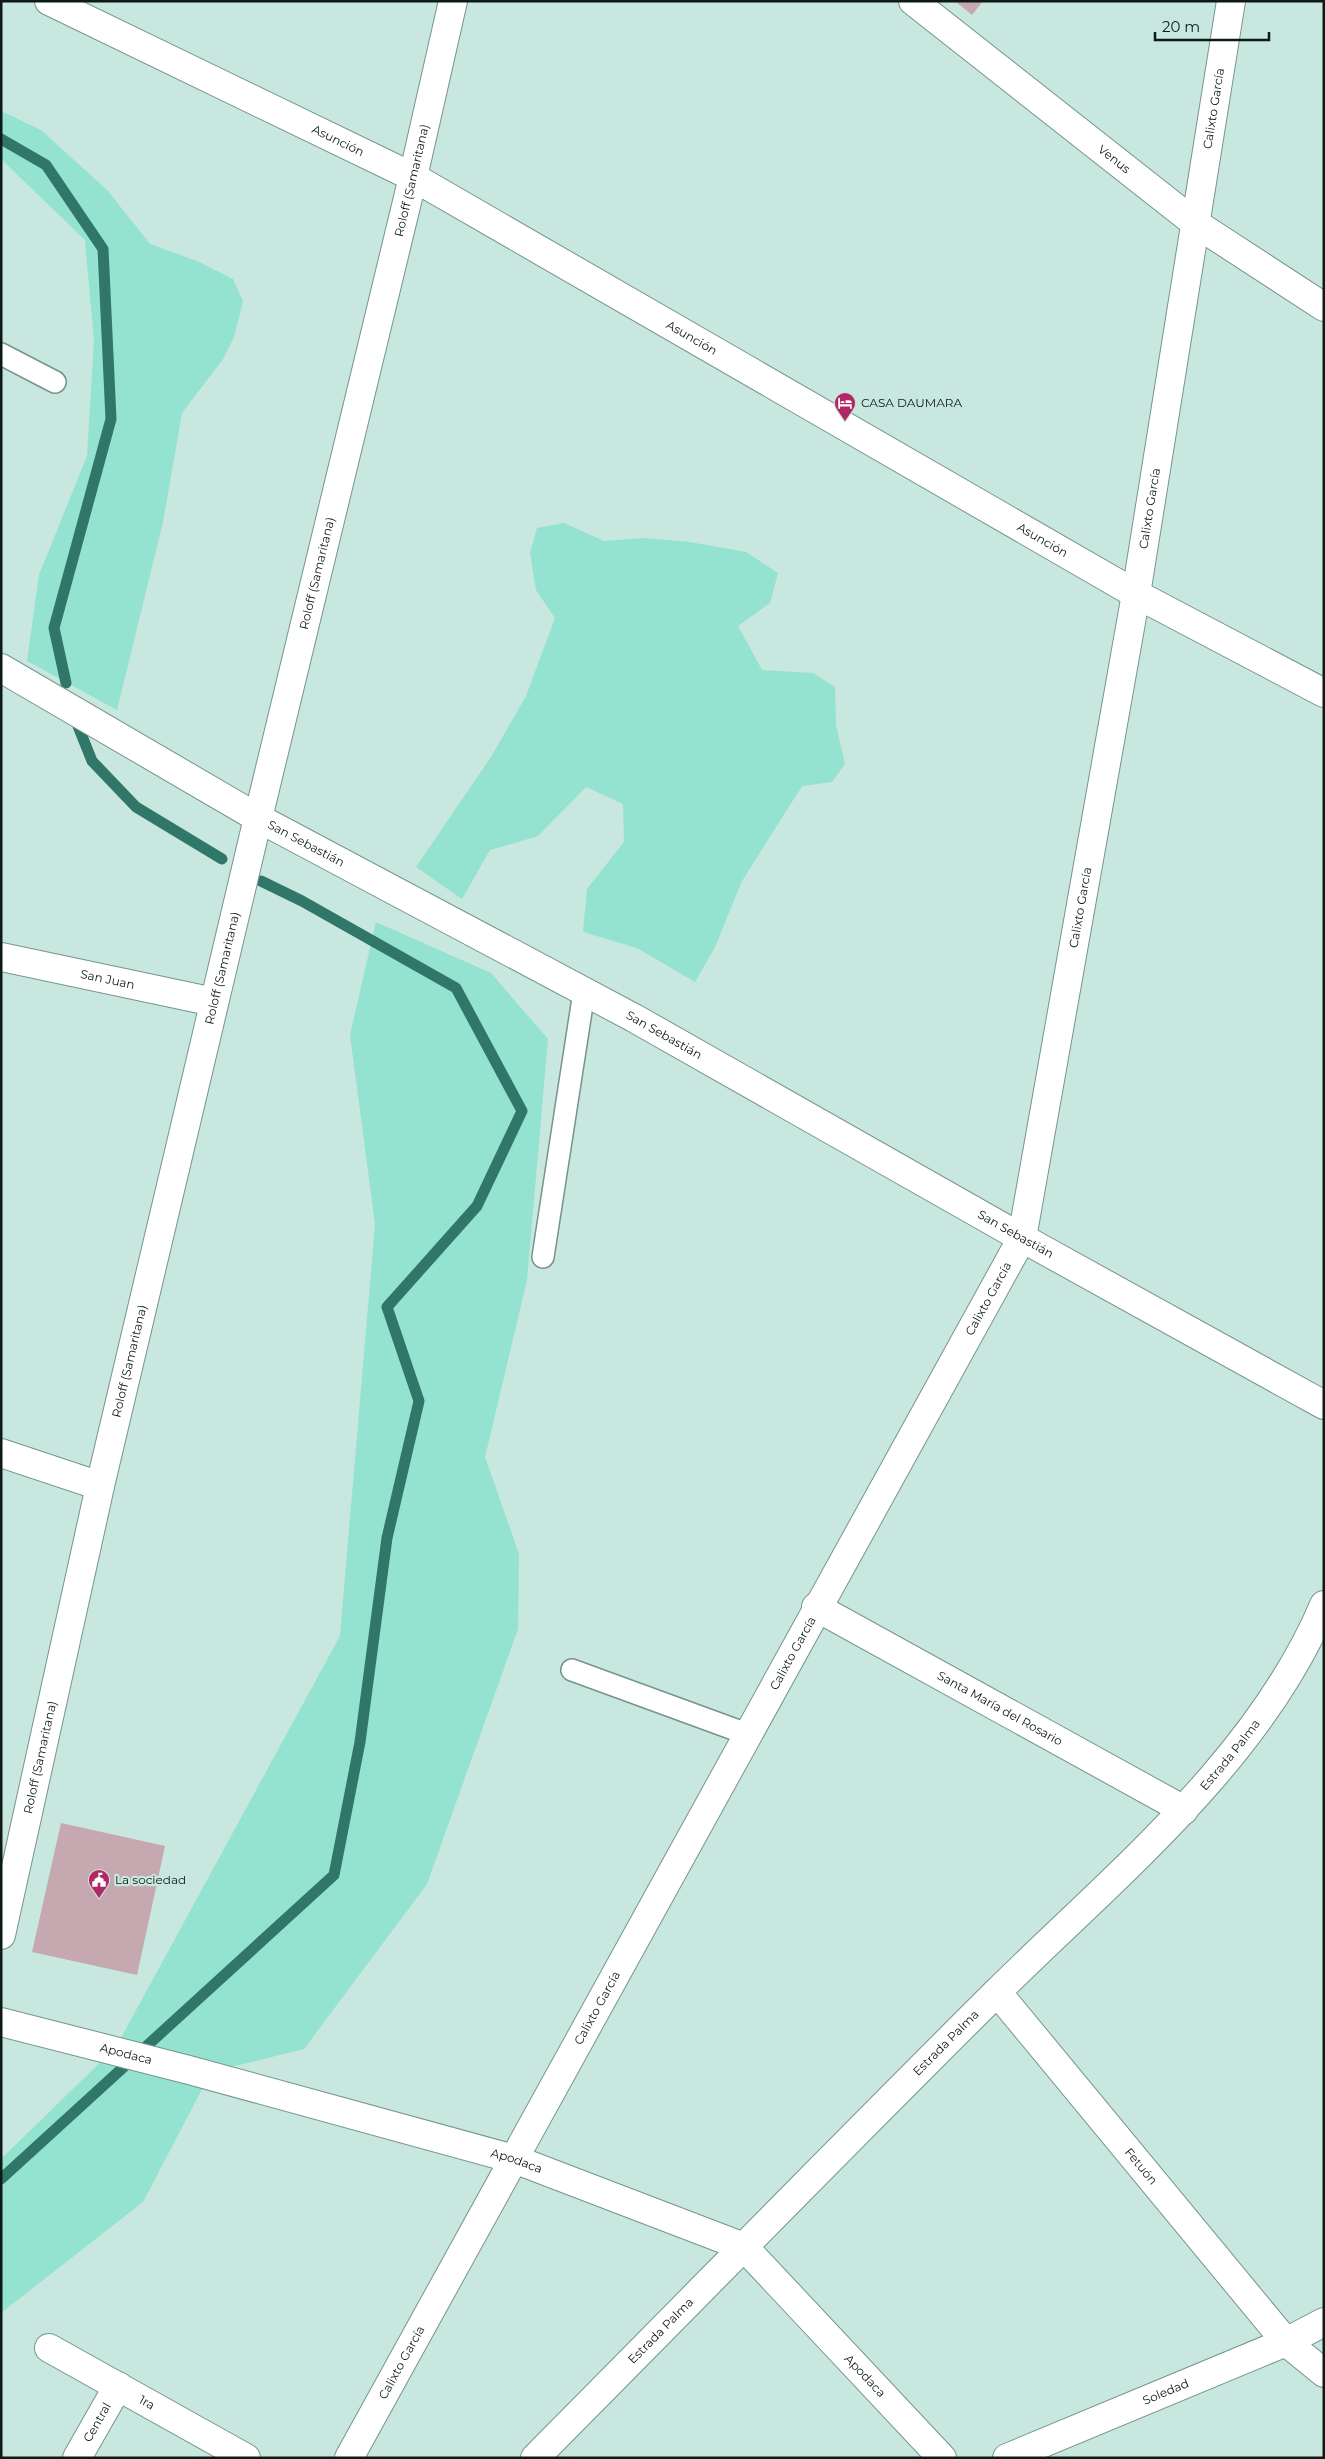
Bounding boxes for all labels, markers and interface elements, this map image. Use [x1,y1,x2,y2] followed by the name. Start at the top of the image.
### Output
[1155,10,1269,42] scale bar
[1162,17,1200,36] text: 20 m
[1199,67,1227,150] street label: Calixto García
[310,121,367,159] street label: Asunción
[391,123,432,238] street label: Roloff (Samaritana)
[1095,142,1134,176] street label: Venus
[664,317,720,358] street label: Asunción
[833,391,857,422] hotel icon: CASA DAUMARA
[861,395,962,410] place label: CASA DAUMARA
[1135,467,1163,550] street label: Calixto García
[296,515,338,631] street label: Roloff (Samaritana)
[1015,519,1071,560] street label: Asunción
[265,817,347,870] street label: San Sebastián
[1066,866,1095,949] street label: Calixto García
[201,910,243,1026] street label: Roloff (Samaritana)
[79,966,136,992] street label: San Juan
[624,1007,705,1062] street label: San Sebastián
[975,1206,1056,1261] street label: San Sebastián
[962,1259,1014,1338] street label: Calixto García
[108,1303,150,1419] street label: Roloff (Samaritana)
[766,1614,819,1693] street label: Calixto García
[935,1667,1065,1749] street label: Santa María del Rosario
[20,1699,59,1815] street label: Roloff (Samaritana)
[1196,1716,1263,1793] street label: Estrada Palma
[87,1868,111,1899] public building icon: La sociedad
[115,1872,186,1887] place label: La sociedad
[571,1968,623,2047] street label: Calixto García
[909,2007,982,2079] street label: Estrada Palma
[98,2040,154,2067] street label: Apodaca
[489,2145,545,2176] street label: Apodaca
[1122,2145,1161,2187] street label: Fetuón
[625,2294,696,2367] street label: Estrada Palma
[375,2323,428,2402] street label: Calixto García
[842,2351,889,2400] street label: Apodaca
[1140,2375,1191,2408] street label: Soledad
[136,2392,158,2413] street label: 1ra
[80,2400,114,2445] street label: Central

